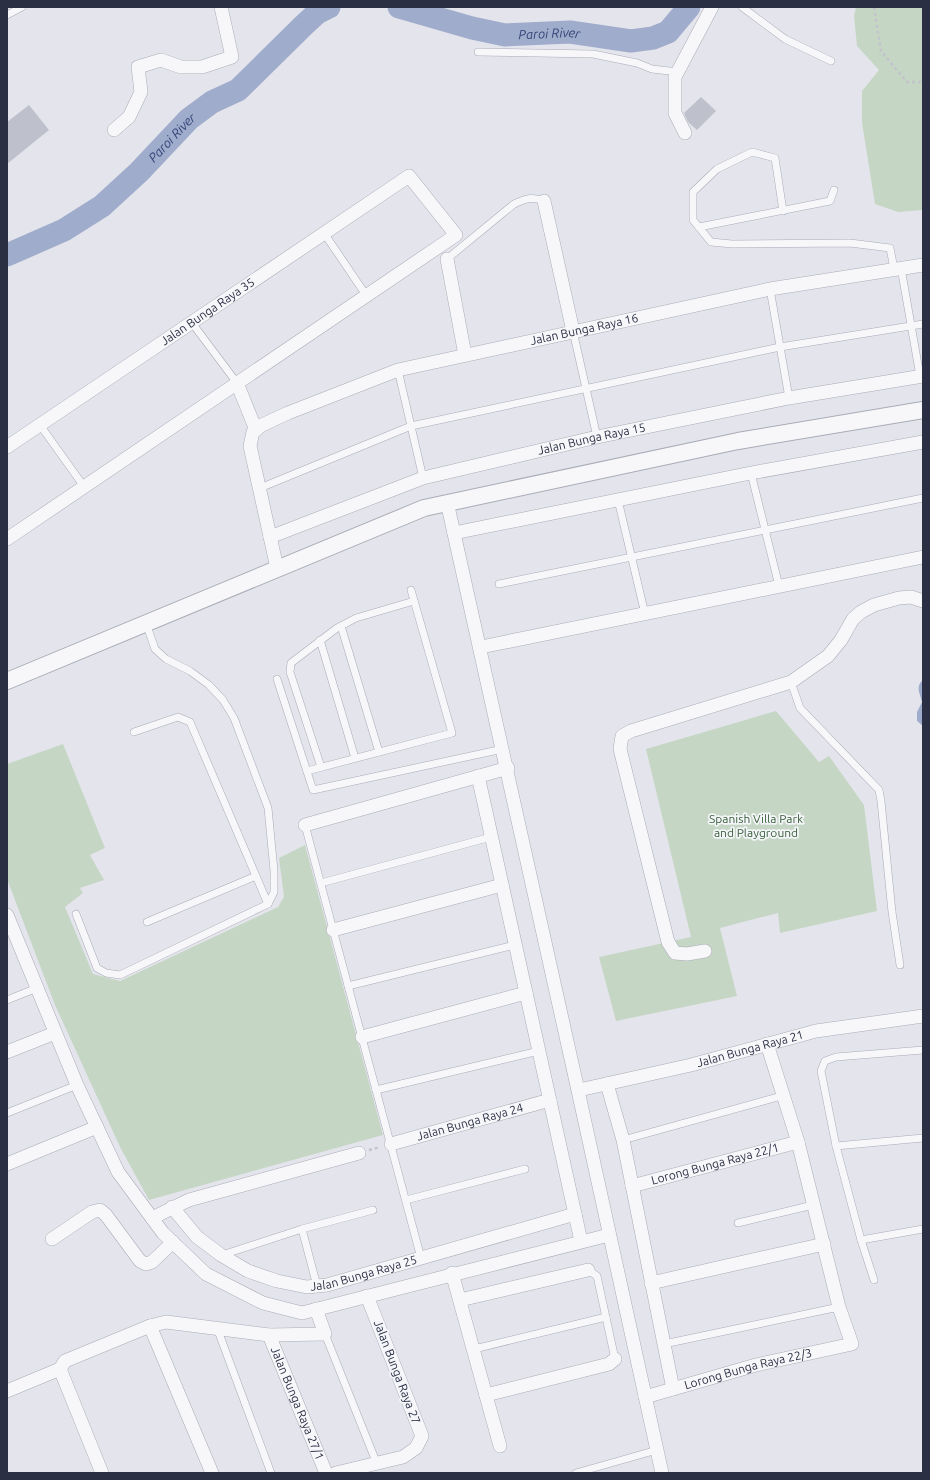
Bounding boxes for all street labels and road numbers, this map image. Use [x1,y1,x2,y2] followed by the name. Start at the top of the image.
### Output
[158,275,257,347] street label: Jalan Bunga Raya 35
[529,311,639,347] street label: Jalan Bunga Raya 16
[536,420,647,457] street label: Jalan Bunga Raya 15
[695,1028,805,1069] street label: Jalan Bunga Raya 21
[415,1101,525,1143] street label: Jalan Bunga Raya 24
[650,1140,780,1187] street label: Lorong Bunga Raya 22/1
[310,1253,418,1293] street label: Jalan Bunga Raya 25
[372,1318,423,1425] street label: Jalan Bunga Raya 27
[269,1345,327,1462] street label: Jalan Bunga Raya 27/1
[683,1346,813,1391] street label: Lorong Bunga Raya 22/3

